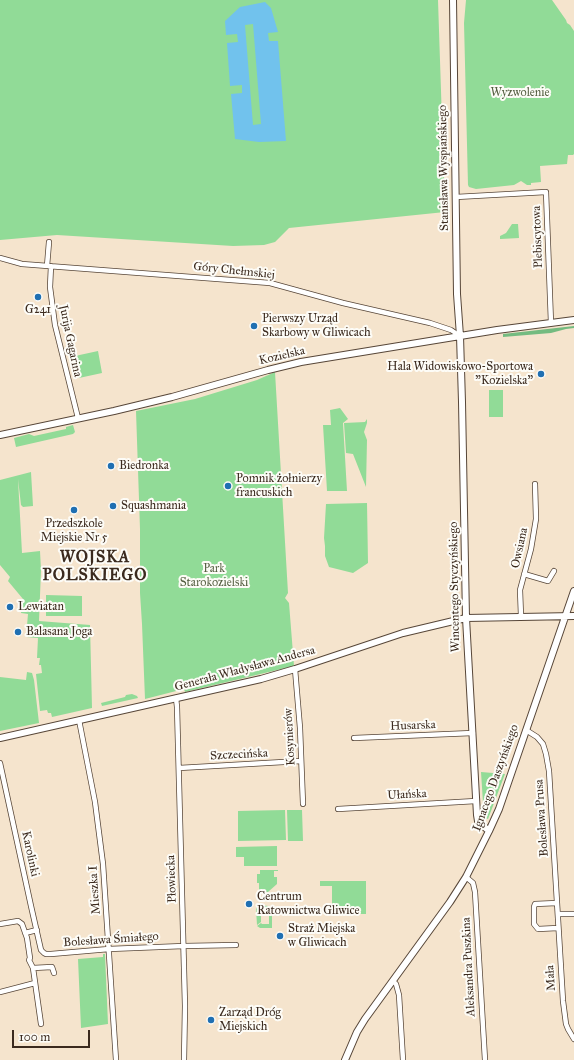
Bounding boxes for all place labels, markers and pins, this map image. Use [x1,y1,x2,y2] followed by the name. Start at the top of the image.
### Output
[33,292,43,302] marker: G241
[25,303,51,317] place label: G241
[262,312,371,340] place label: Pierwszy Urząd Skarbowy w Gliwicach
[249,321,259,331] marker: Pierwszy Urząd Skarbowy w Gliwicach
[387,360,533,388] place label: Hala Widowiskowo-Sportowa "Kozielska"
[536,369,546,379] marker: Hala Widowiskowo-Sportowa "Kozielska"
[119,459,169,473] place label: Biedronka
[106,461,116,471] marker: Biedronka
[236,472,322,500] place label: Pomnik żołnierzy francuskich
[223,481,233,491] marker: Pomnik żołnierzy francuskich
[121,499,186,513] place label: Squashmania
[108,501,118,511] marker: Squashmania
[69,505,79,515] marker: Przedszkole Miejskie Nr 5
[41,517,107,545] place label: Przedszkole Miejskie Nr 5
[18,600,64,614] place label: Lewiatan
[5,602,15,612] marker: Lewiatan
[26,625,92,639] place label: Balasana Joga
[13,627,23,637] marker: Balasana Joga
[257,890,360,918] place label: Centrum Ratownictwa Gliwice
[244,899,254,909] marker: Centrum Ratownictwa Gliwice
[288,922,355,950] place label: Straż Miejska w Gliwicach
[275,931,285,941] marker: Straż Miejska w Gliwicach
[219,1006,281,1034] place label: Zarząd Dróg Miejskich
[206,1015,216,1025] marker: Zarząd Dróg Miejskich

